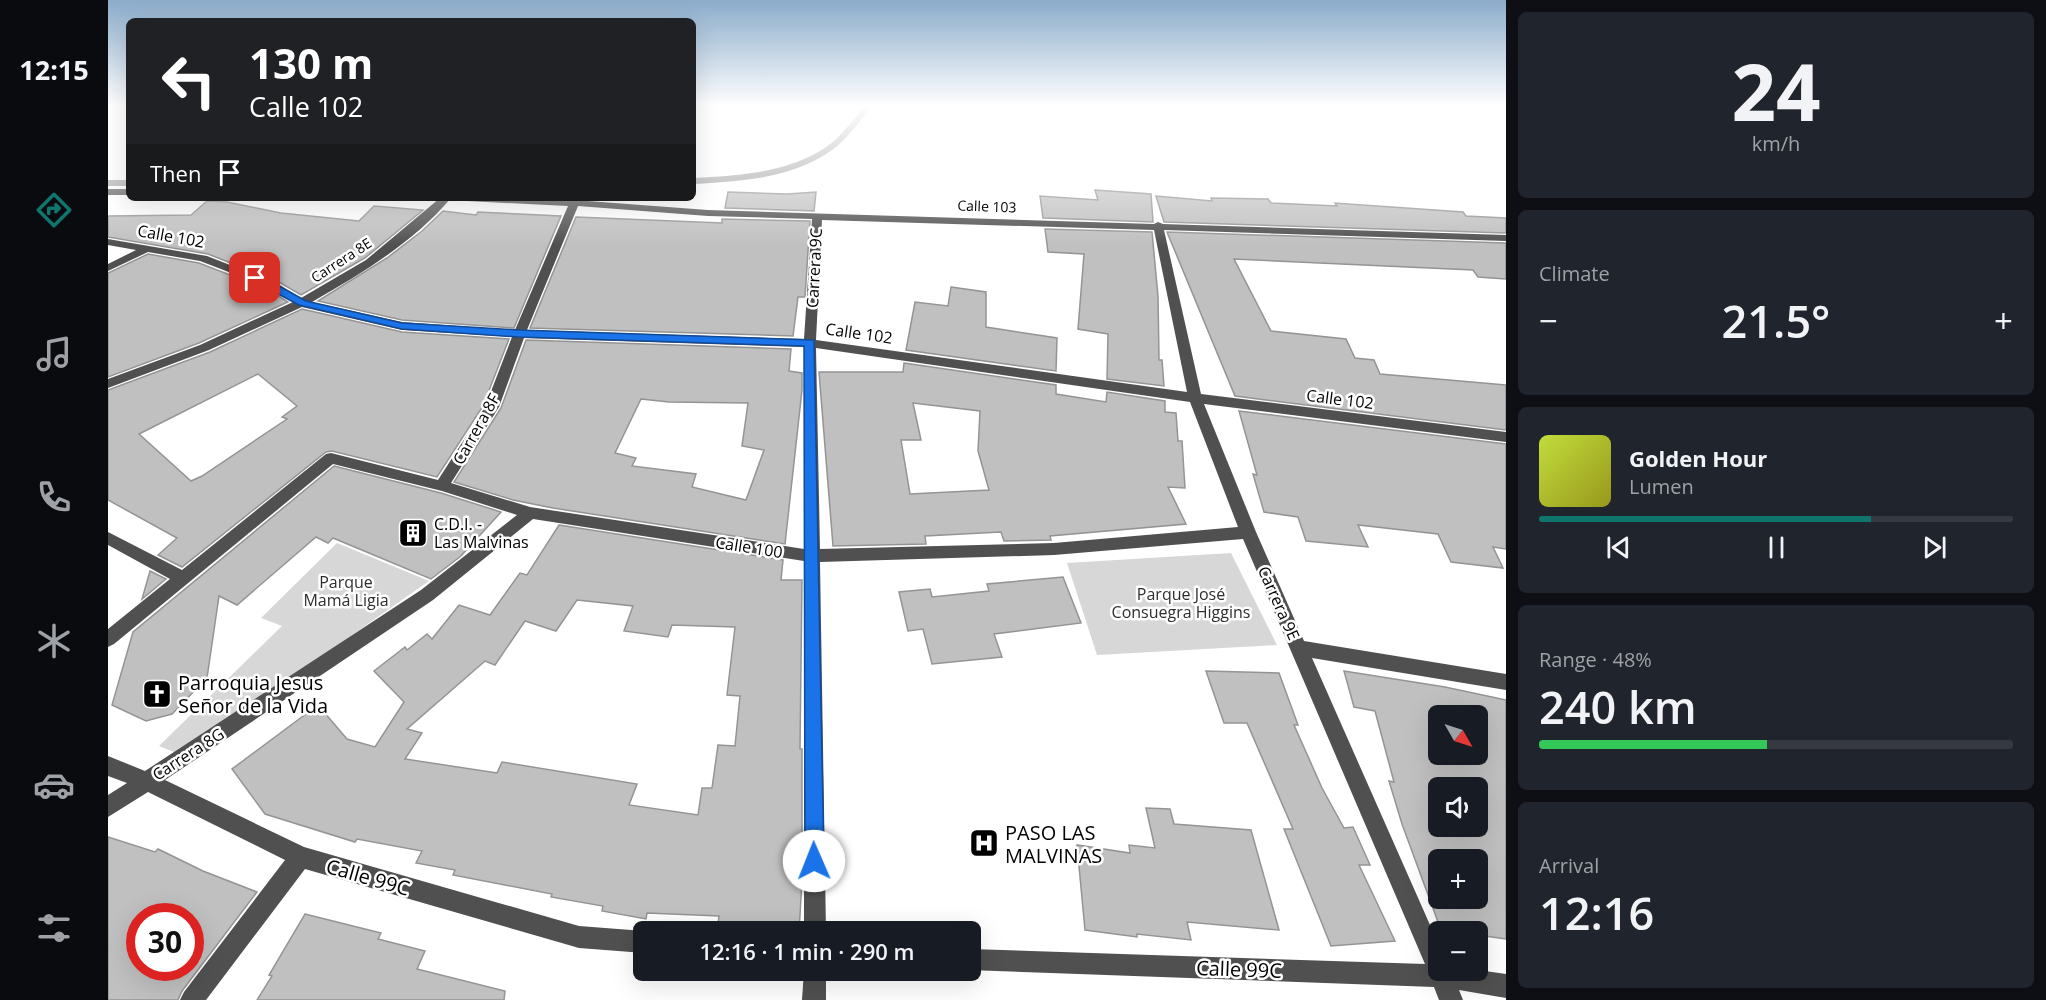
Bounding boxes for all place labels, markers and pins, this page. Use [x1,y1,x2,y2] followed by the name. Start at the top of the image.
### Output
[229,252,280,303] pin
[434,513,529,553] place label: C.D.I. - Las Malvinas
[397,517,429,549] building icon: C.D.I. - Las Malvinas
[178,669,328,719] place label: Parroquia Jesus Señor de la Vida
[141,678,173,710] church icon: Parroquia Jesus Señor de la Vida
[1005,819,1102,869] place label: PASO LAS MALVINAS
[968,827,1000,859] hospital icon: PASO LAS MALVINAS

